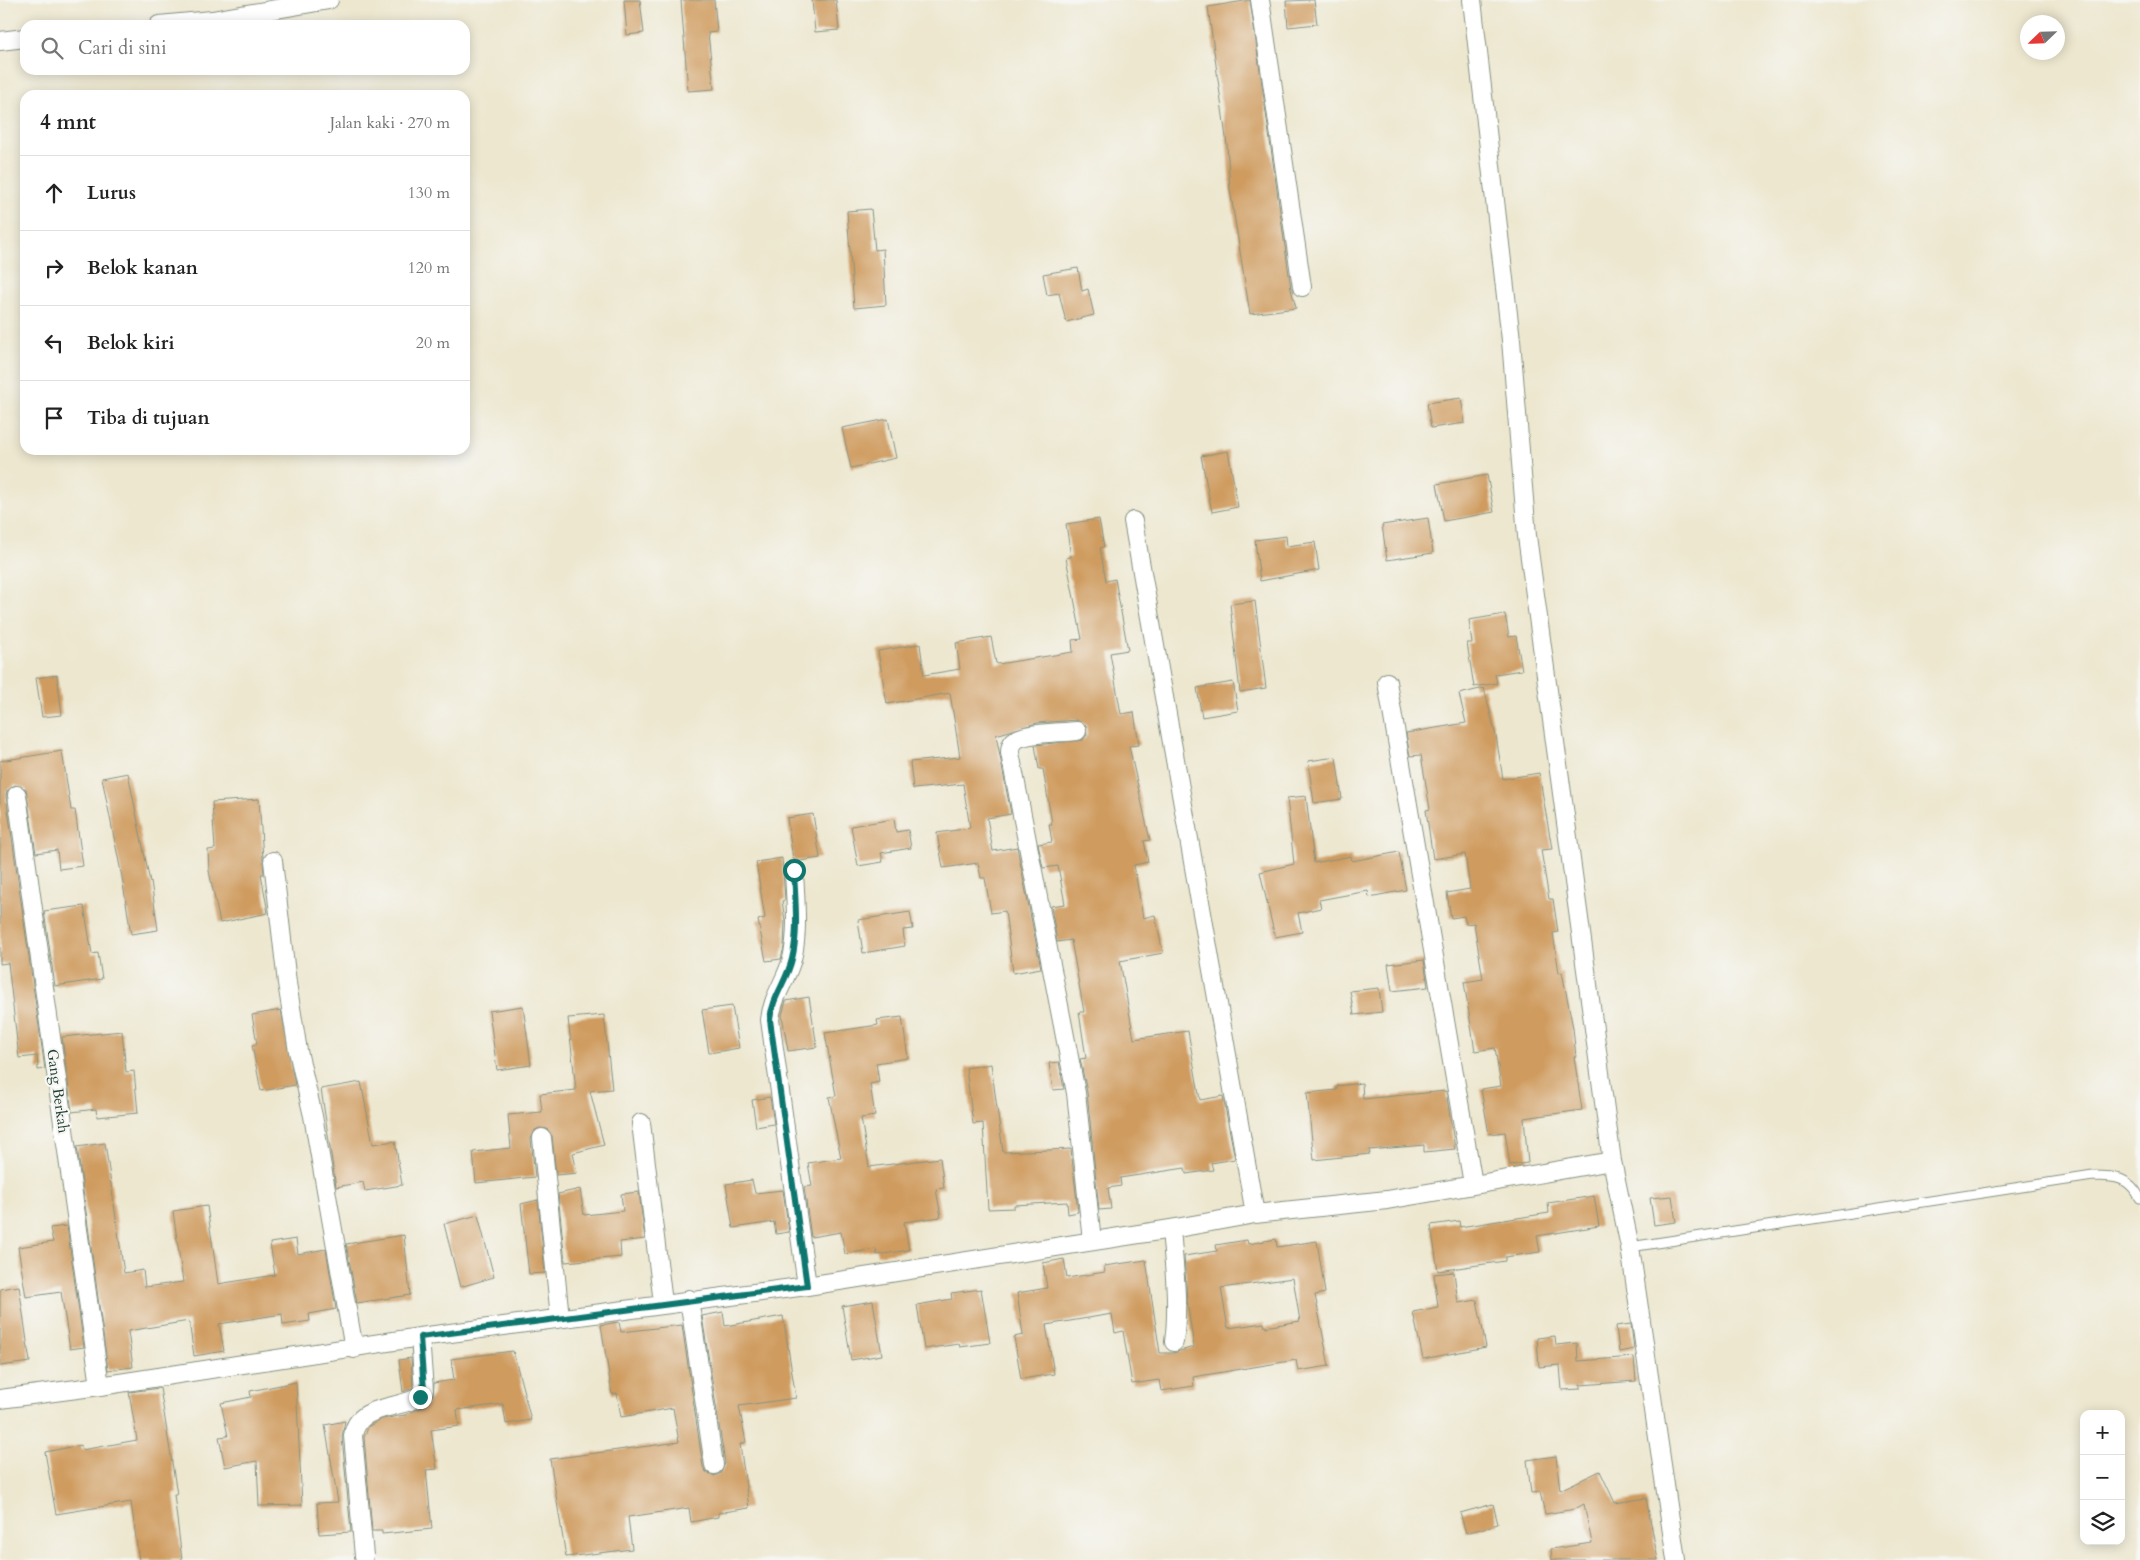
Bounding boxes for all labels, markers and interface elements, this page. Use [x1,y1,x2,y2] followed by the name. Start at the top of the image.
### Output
[2020,15,2065,60] north arrow
[20,20,470,75] search box
[38,34,66,62] icon: search
[78,35,167,61] text: Cari di sini
[40,108,96,137] text: 4 mnt
[330,112,450,134] text: Jalan kaki · 270 m
[40,179,68,207] icon: ahead
[87,180,136,206] text: Lurus
[408,182,450,204] text: 130 m
[40,254,68,282] icon: right
[87,255,198,281] text: Belok kanan
[408,257,450,279] text: 120 m
[40,329,68,357] icon: left
[87,330,174,356] text: Belok kiri
[416,332,450,354] text: 20 m
[40,404,68,432] icon: arrive
[87,405,210,431] text: Tiba di tujuan
[783,859,806,882] route start
[42,1048,74,1135] street label: Gang Berkah
[409,1386,432,1409] route end
[2080,1410,2125,1545] map controls
[2080,1410,2125,1455] button: +
[2080,1455,2125,1500] button: −
[2080,1500,2125,1545] button: layers

